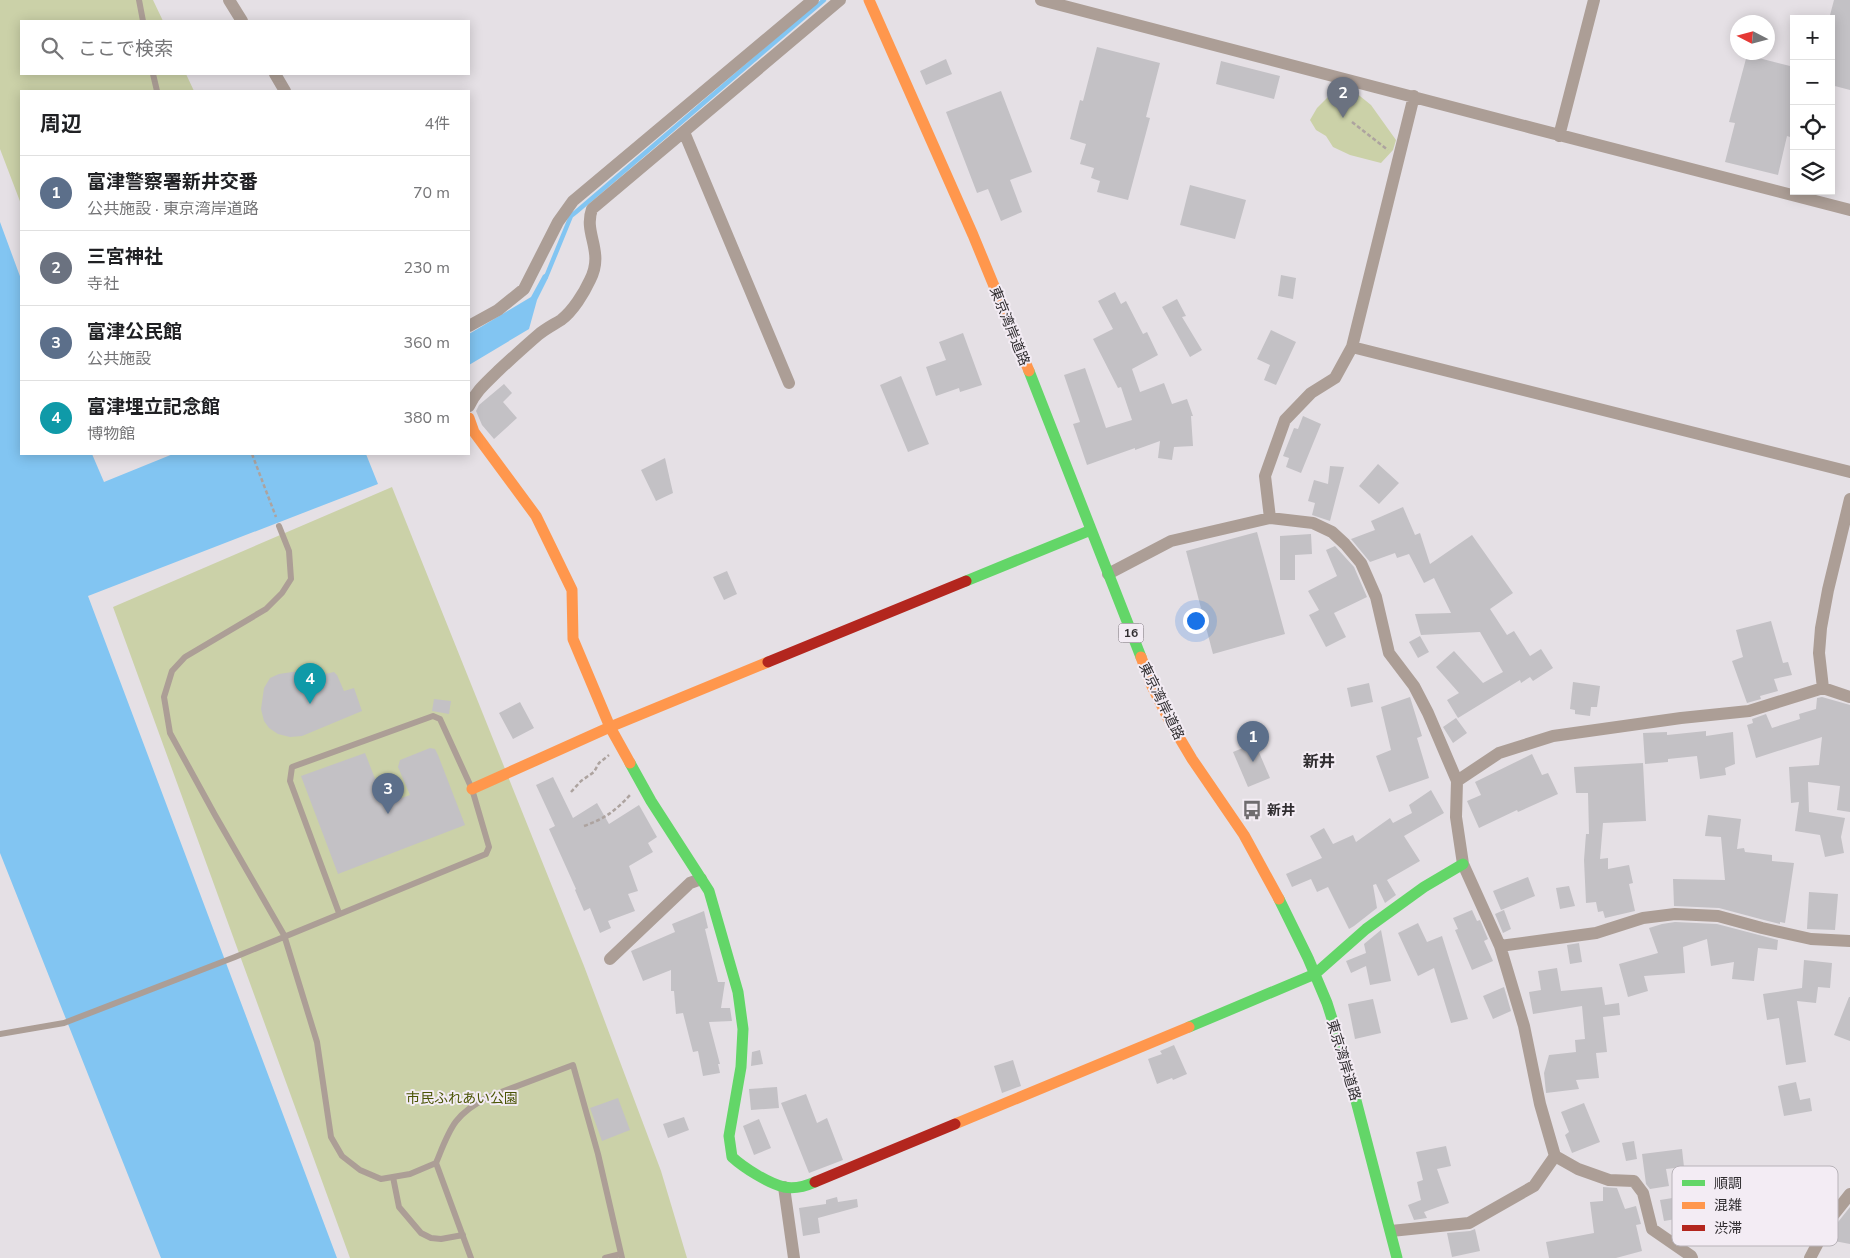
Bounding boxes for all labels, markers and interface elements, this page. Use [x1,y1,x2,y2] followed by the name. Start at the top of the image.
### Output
[1730,15,1775,60] north arrow
[1790,15,1835,195] map controls
[1790,15,1835,60] button: +
[20,20,470,75] search box
[38,34,66,62] icon: search
[78,36,173,62] text: ここで検索
[1790,60,1835,105] button: −
[1327,77,1359,118] pin: 2
[1790,105,1835,150] button: locate
[40,110,82,138] text: 周辺
[424,113,450,135] text: 4件
[1790,150,1835,195] button: layers
[87,169,258,195] text: 富津警察署新井交番
[51,182,61,204] text: 1
[413,182,450,204] text: 70 m
[87,198,259,220] text: 公共施設 · 東京湾岸道路
[87,244,163,270] text: 三宮神社
[51,257,61,279] text: 2
[403,257,450,279] text: 230 m
[87,273,119,295] text: 寺社
[985,284,1034,369] street label: 東京湾岸道路
[87,319,182,345] text: 富津公民館
[51,332,61,354] text: 3
[403,332,450,354] text: 360 m
[87,348,151,370] text: 公共施設
[87,394,220,420] text: 富津埋立記念館
[51,407,61,429] text: 4
[403,407,450,429] text: 380 m
[87,423,135,445] text: 博物館
[1183,608,1209,634] your location
[1118,624,1144,642] road number: 16
[1135,659,1189,743] street label: 東京湾岸道路
[294,663,326,704] pin: 4
[1237,721,1269,762] pin: 1
[1303,751,1335,773] district label: 新井
[372,773,404,814] pin: 3
[1241,799,1263,821] bus stop icon: 新井
[1267,801,1295,820] place label: 新井
[1322,1017,1365,1103] street label: 東京湾岸道路
[406,1089,518,1108] park label: 市民ふれあい公園
[1672,1166,1838,1246] legend
[1714,1174,1742,1193] text: 順調
[1714,1196,1742,1215] text: 混雑
[1714,1219,1742,1238] text: 渋滞

